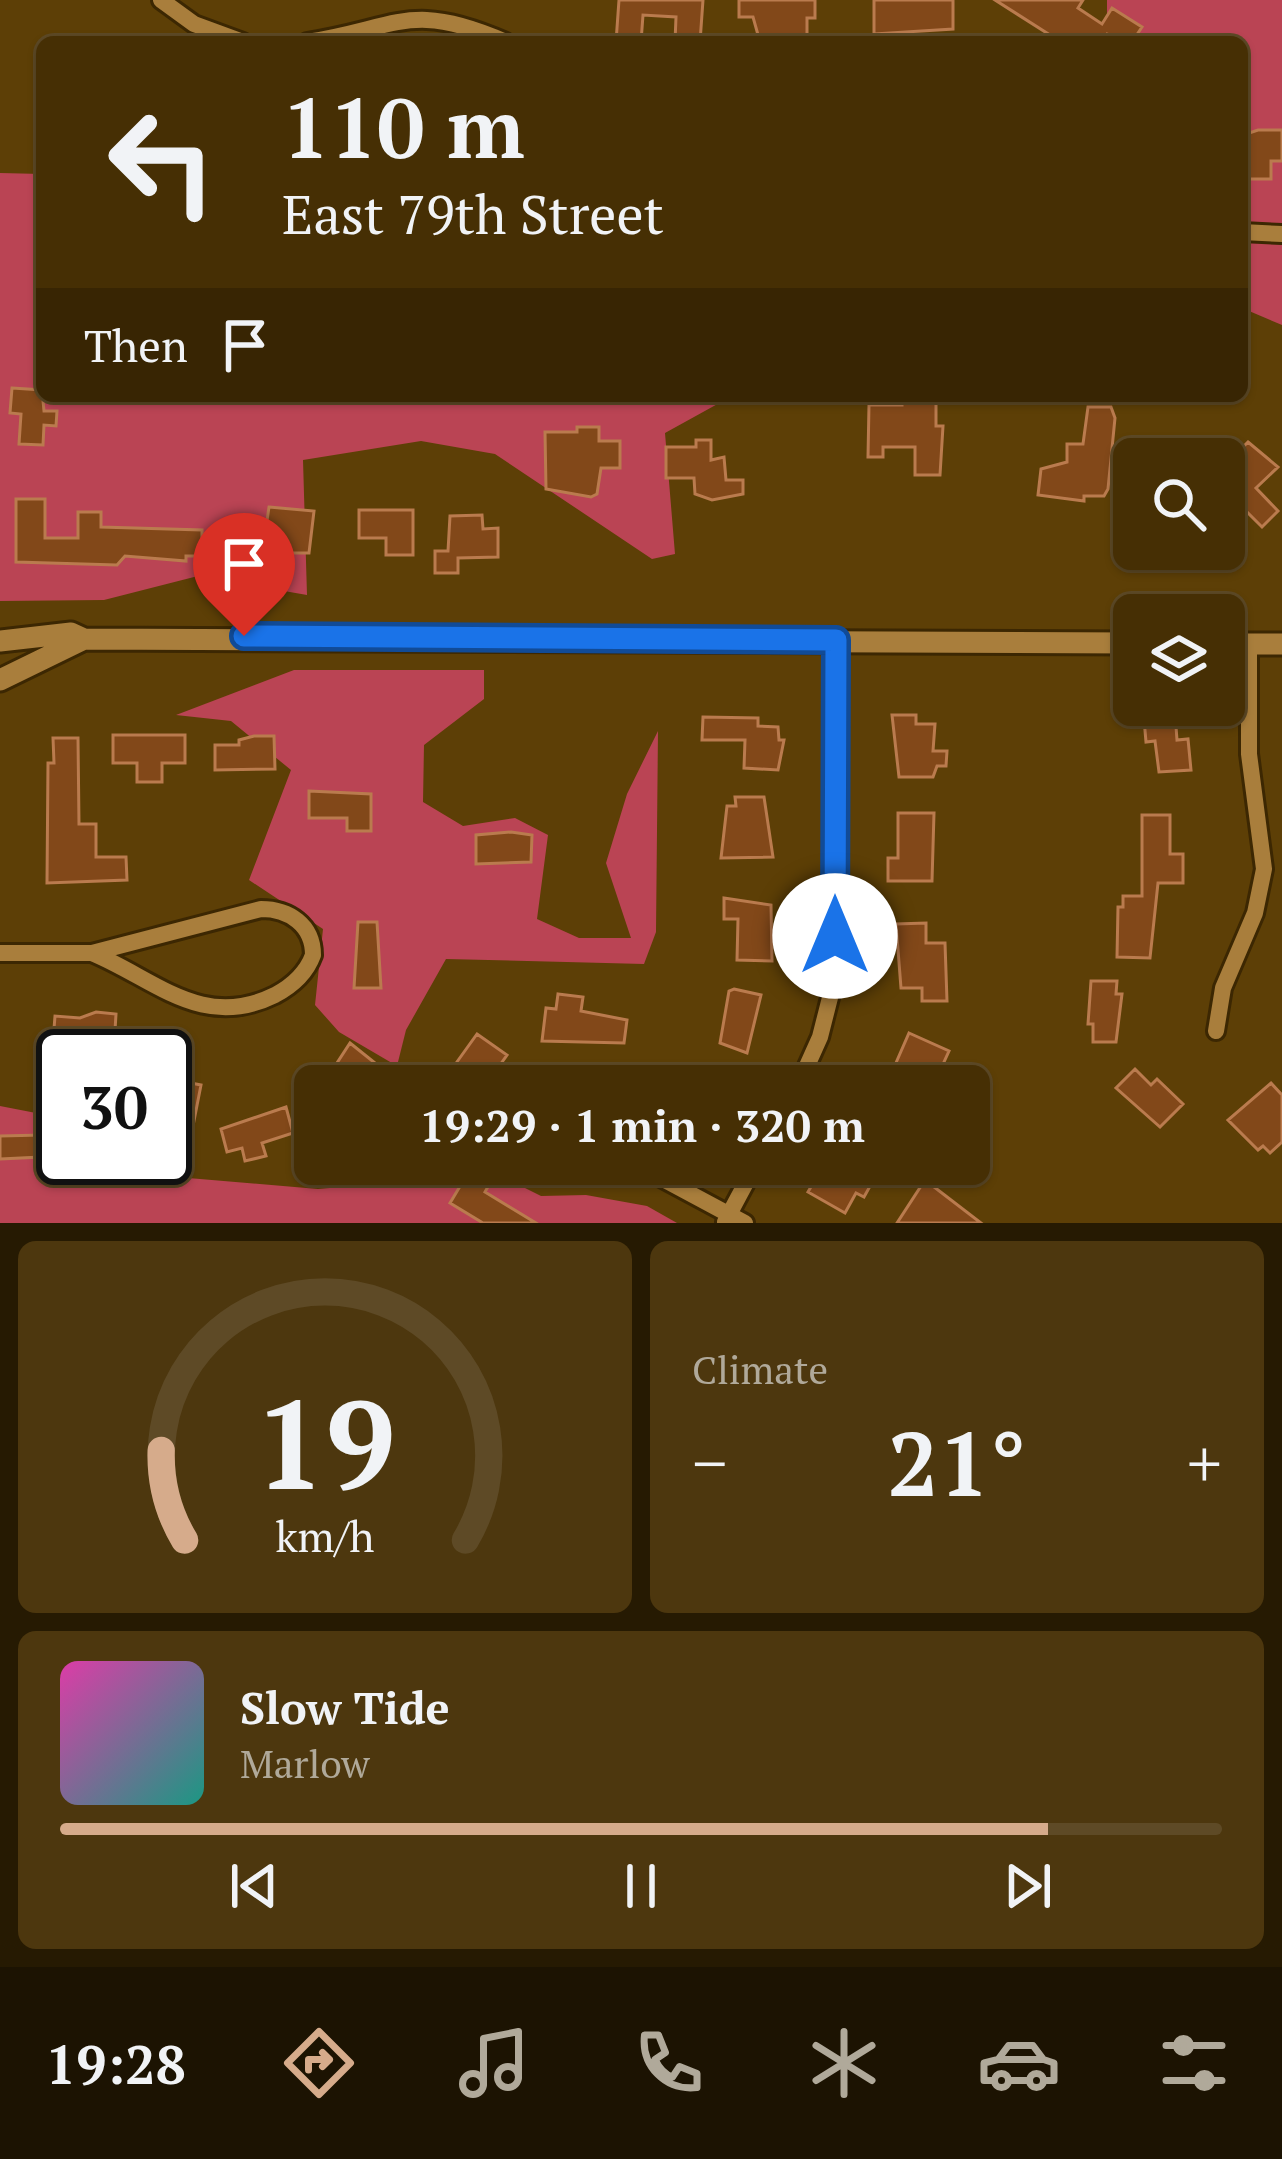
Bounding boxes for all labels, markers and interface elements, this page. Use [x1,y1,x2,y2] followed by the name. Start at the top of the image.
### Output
[282,71,525,182] text: 110 m
[84,84,240,240] icon: left
[282,178,664,249] text: East 79th Street
[212,312,278,378] icon: arrive
[84,315,188,375] text: Then
[1113,438,1245,726] map controls
[1113,438,1245,570] button: search
[193,513,295,636] pin
[211,531,277,597] icon: arrive
[1113,594,1245,726] button: layers
[772,873,898,999] position arrow
[36,1029,192,1185] speed limit sign: 30
[419,1095,865,1155] text: 19:29 · 1 min · 320 m
[692,1343,828,1395] text: Climate
[254,1359,396,1525] text: 19
[888,1402,1026,1522] text: 21°
[692,1418,727,1506] text: −
[1187,1418,1222,1506] text: +
[275,1507,375,1564] text: km/h
[240,1677,450,1737] text: Slow Tide
[240,1737,370,1789] text: Marlow
[221,1853,287,1919] icon: previous
[608,1853,674,1919] icon: pause
[995,1853,1061,1919] icon: next
[277,2021,361,2105] icon: directions
[452,2021,536,2105] icon: music
[627,2021,711,2105] icon: phone
[802,2021,886,2105] icon: climate
[977,2021,1061,2105] icon: car
[1152,2021,1236,2105] icon: filters
[46,2028,186,2099] text: 19:28

